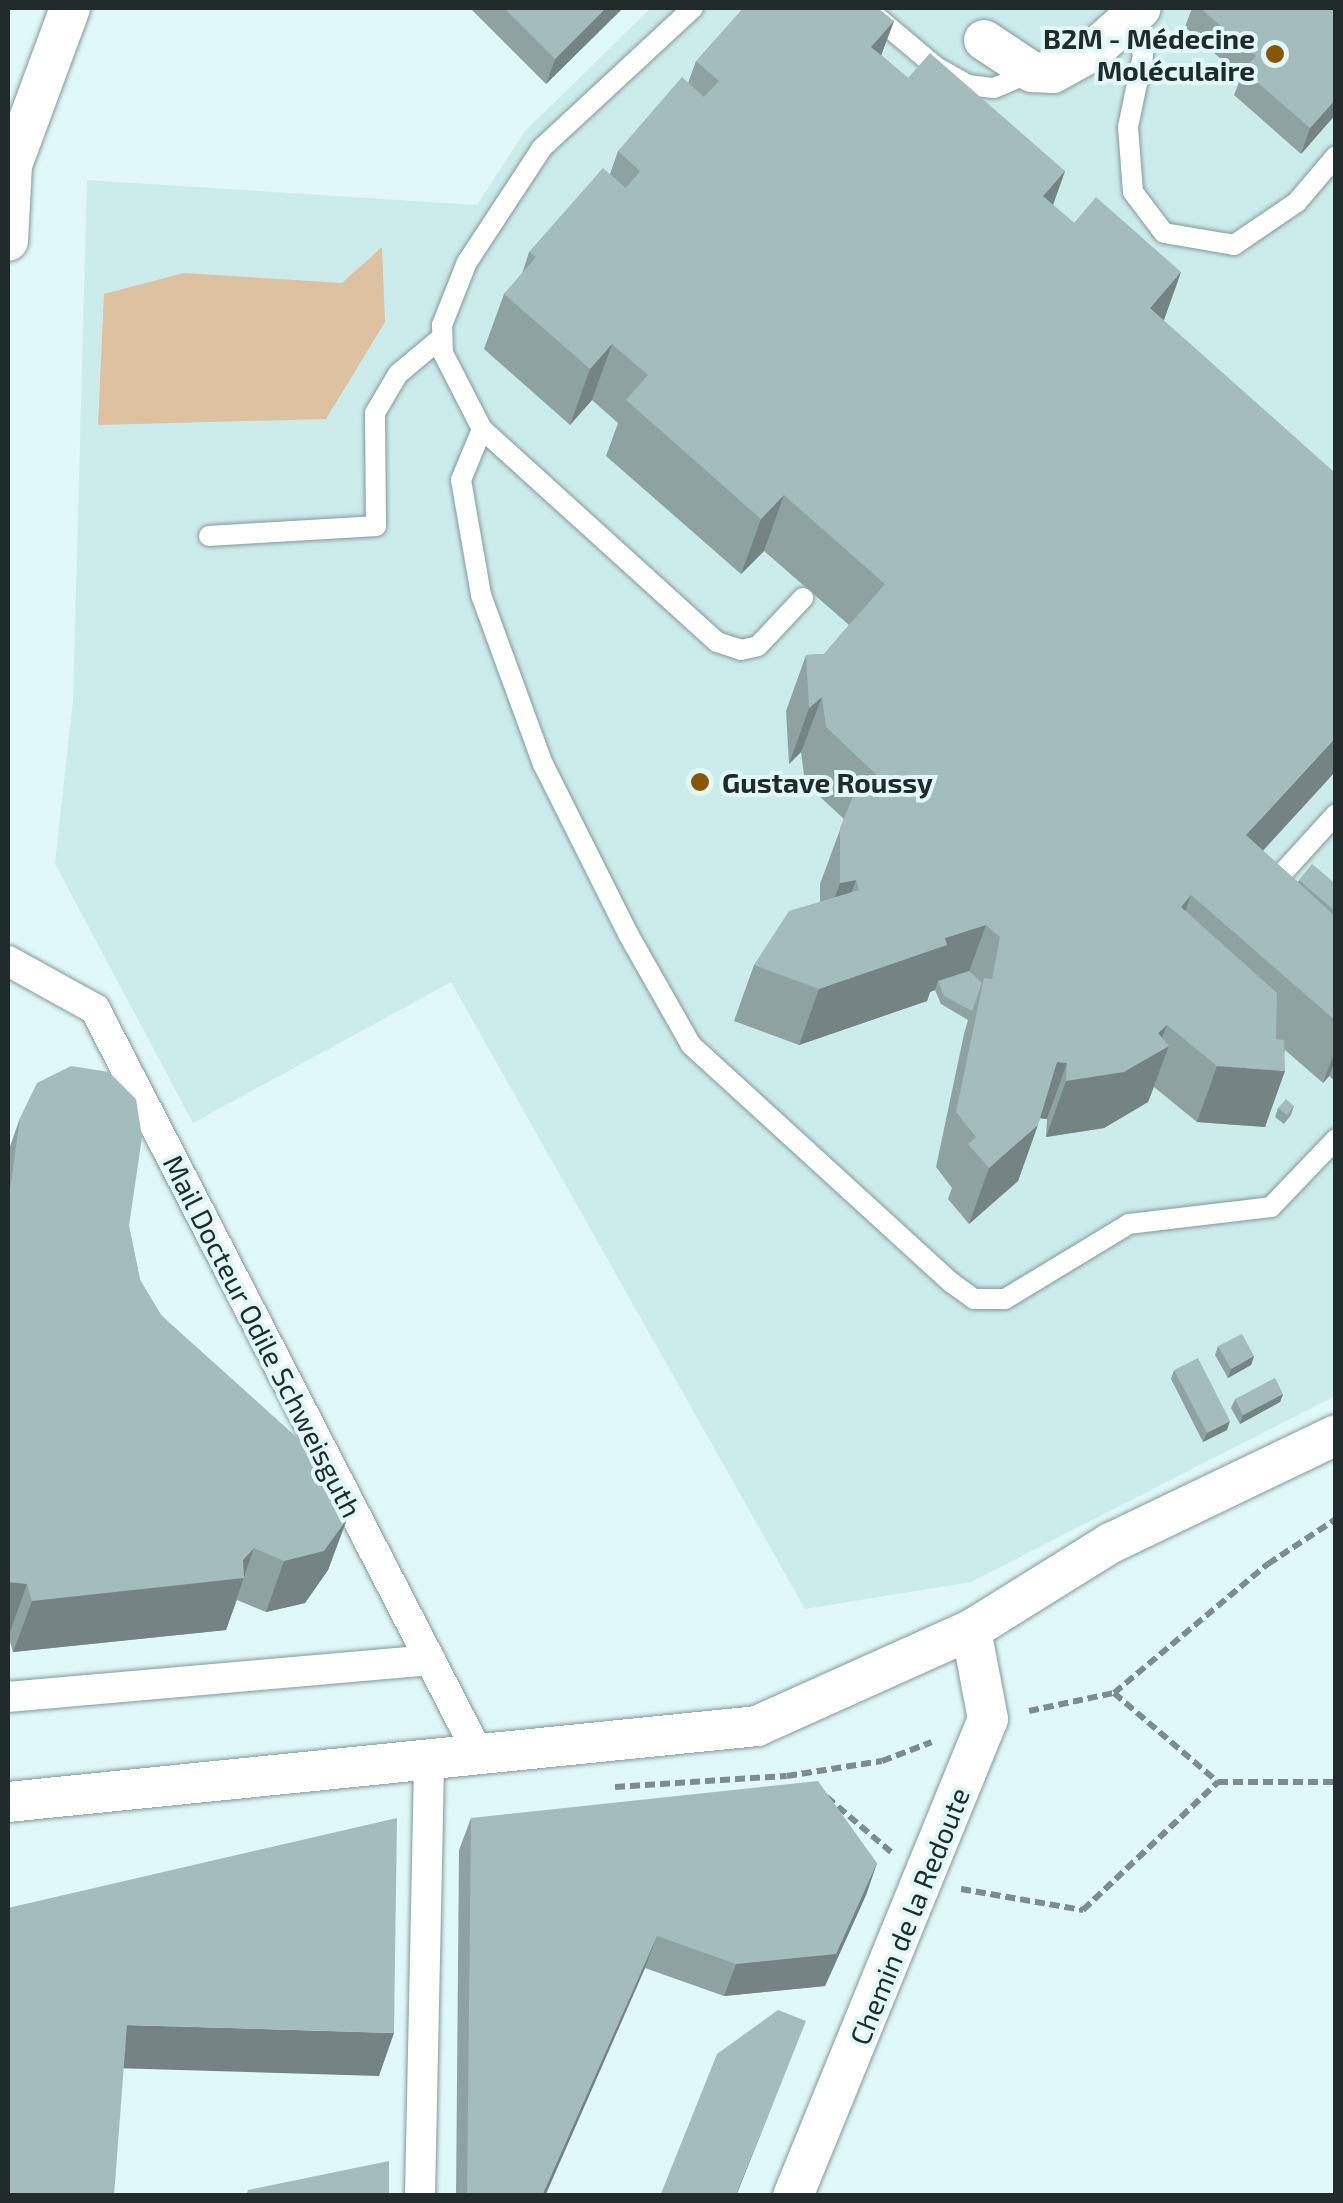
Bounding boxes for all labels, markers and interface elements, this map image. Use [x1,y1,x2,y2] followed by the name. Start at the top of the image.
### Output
[1043,21,1255,87] place label: B2M - Médecine Moléculaire
[1264,43,1286,65] marker: B2M - Médecine Moléculaire
[722,765,933,799] place label: Gustave Roussy
[687,769,713,795] marker: Gustave Roussy
[156,1149,370,1523] street label: Mail Docteur Odile Schweisguth
[842,1783,976,2049] street label: Chemin de la Redoute

